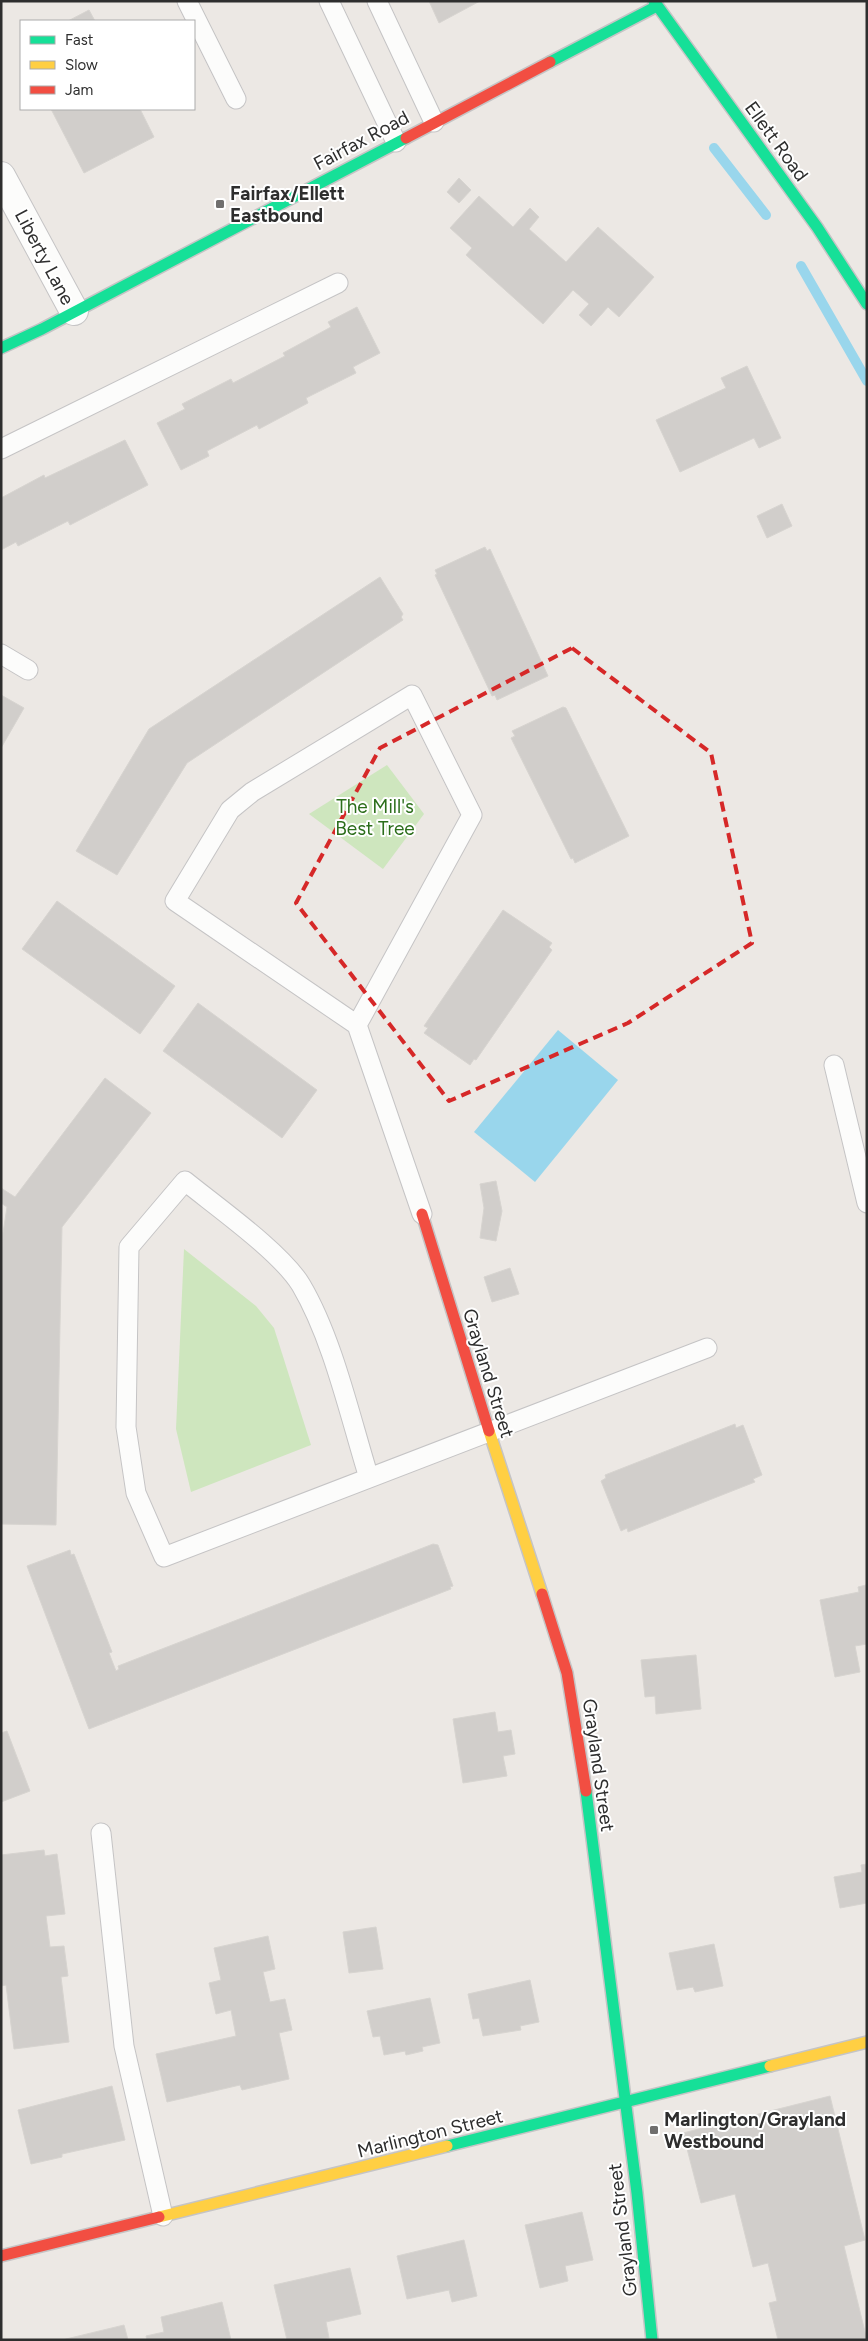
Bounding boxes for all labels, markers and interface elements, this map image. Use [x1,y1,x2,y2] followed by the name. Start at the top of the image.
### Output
[20,20,195,110] legend
[65,31,94,49] text: Fast
[65,56,98,74] text: Slow
[65,81,93,99] text: Jam
[740,97,813,186] street label: Ellett Road
[310,106,413,175] street label: Fairfax Road
[230,182,345,227] place label: Fairfax/Ellett Eastbound
[214,198,226,210] marker: Fairfax/Ellett Eastbound
[10,206,79,309] street label: Liberty Lane
[335,795,415,840] park label: The Mill's Best Tree
[458,1306,519,1441] street label: Grayland Street
[578,1697,619,1833] street label: Grayland Street
[355,2104,505,2163] street label: Marlington Street
[664,2108,846,2153] place label: Marlington/Grayland Westbound
[648,2124,660,2136] marker: Marlington/Grayland Westbound
[603,2162,642,2298] street label: Grayland Street

